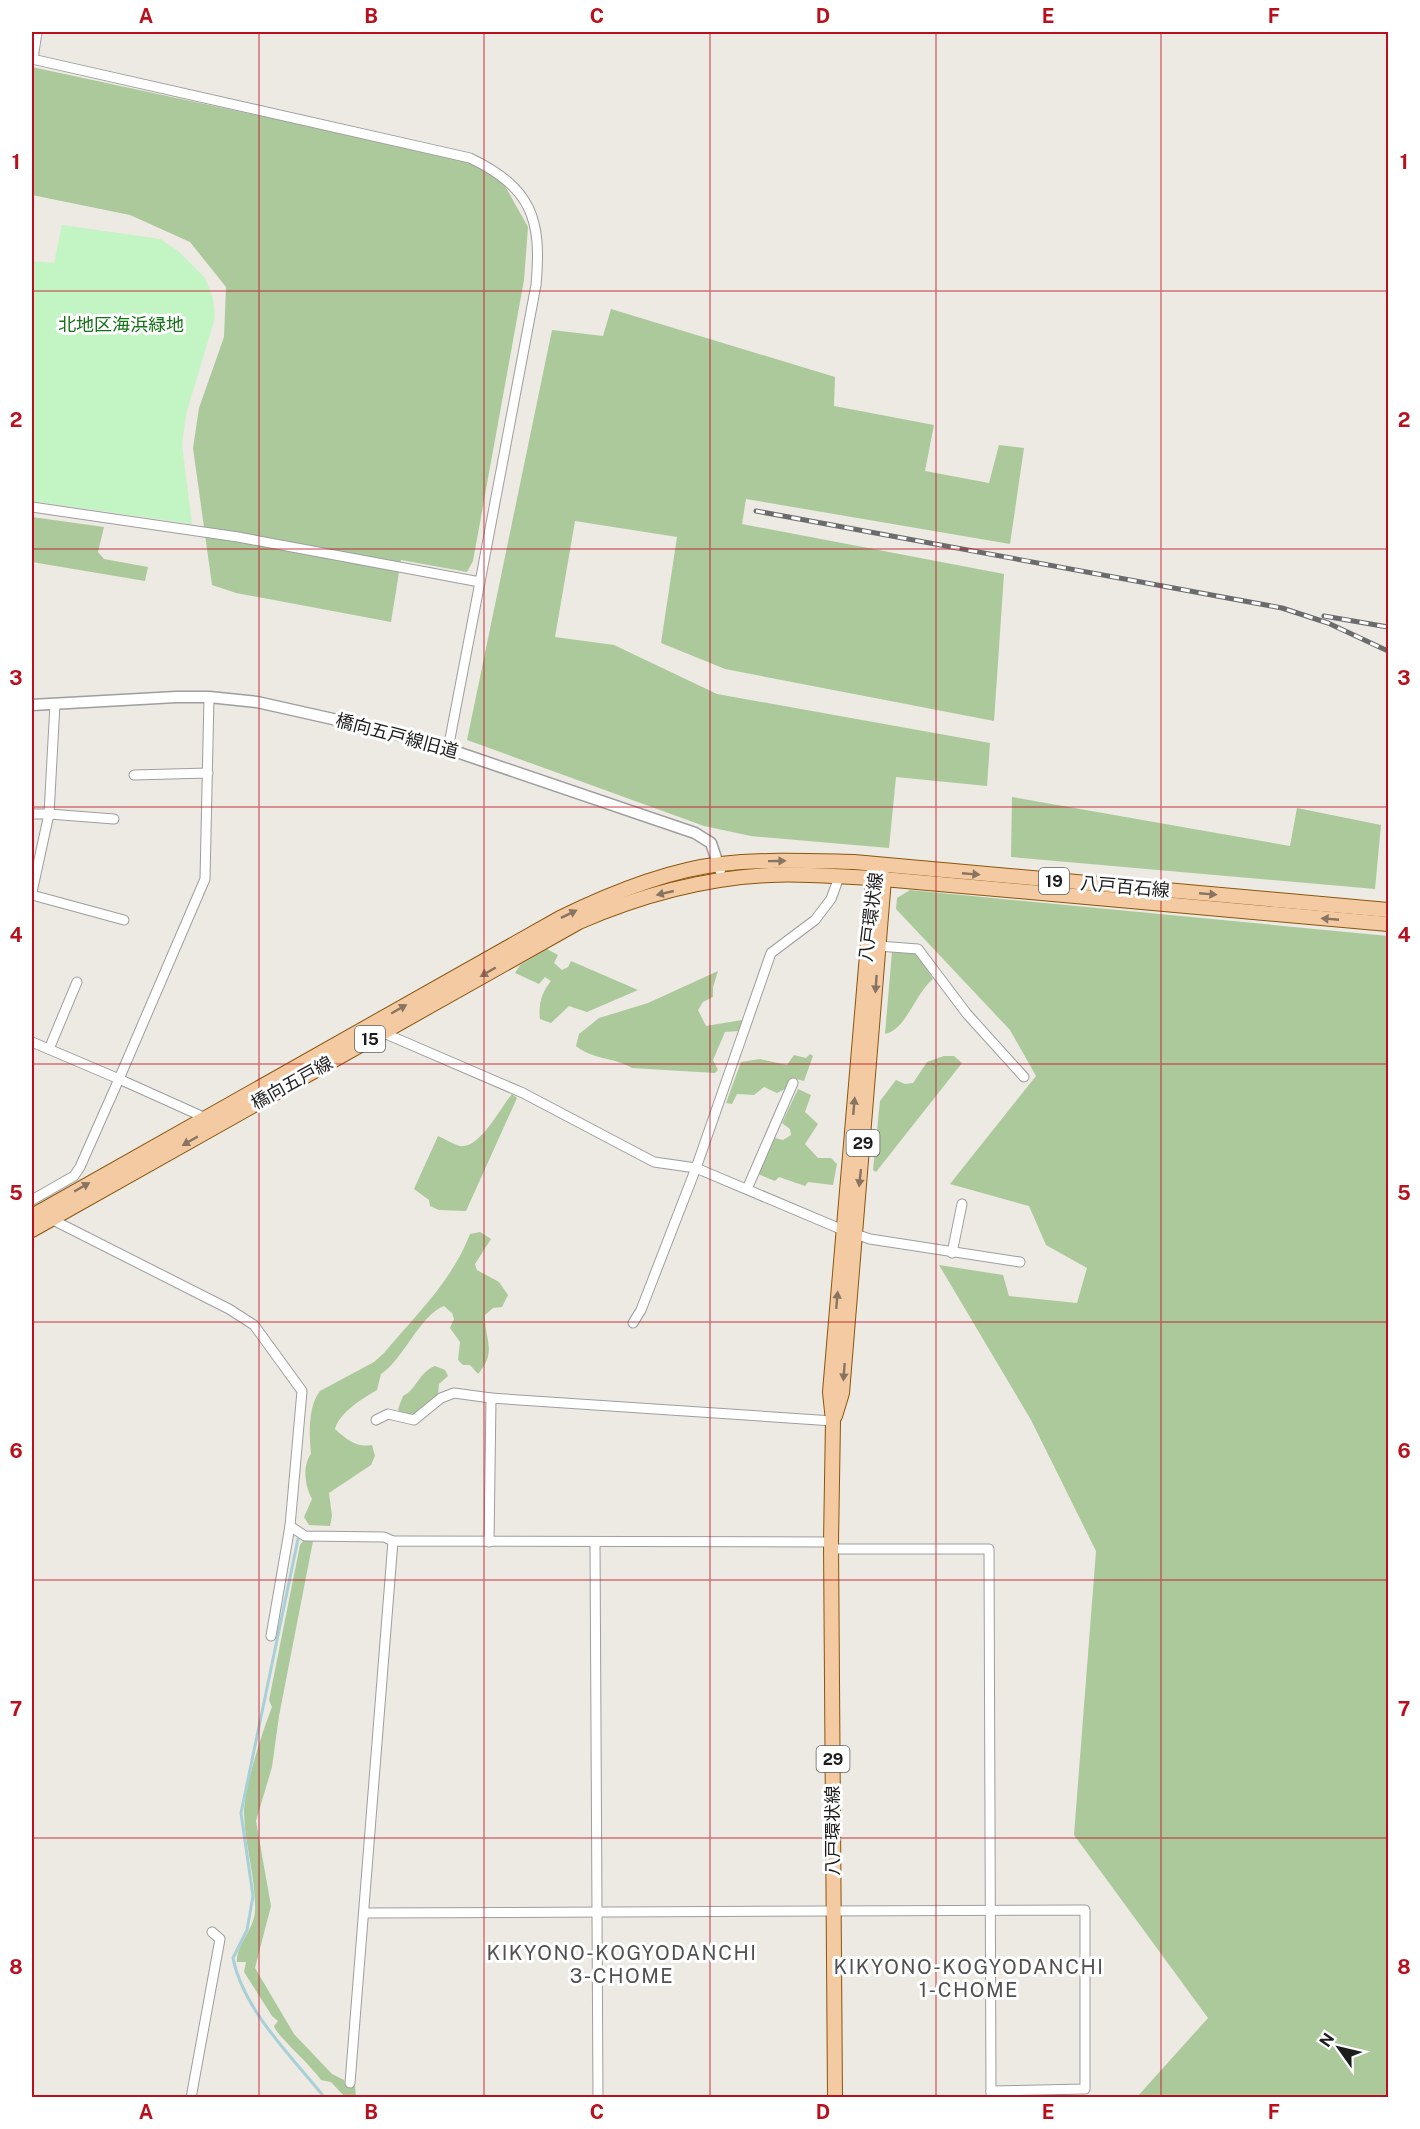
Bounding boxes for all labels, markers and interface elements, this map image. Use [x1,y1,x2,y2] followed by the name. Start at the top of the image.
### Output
[139,4,153,28] text: A
[364,4,378,28] text: B
[590,4,604,28] text: C
[816,4,830,28] text: D
[1042,4,1054,28] text: E
[1268,4,1280,28] text: F
[12,150,20,174] text: 1
[1400,150,1408,174] text: 1
[58,314,184,335] park label: 北地区海浜緑地
[10,408,22,432] text: 2
[1398,408,1410,432] text: 2
[9,666,23,690] text: 3
[1397,666,1411,690] text: 3
[334,709,461,762] street label: 橋向五戸線旧道
[768,856,787,866] one-way arrow
[1039,868,1069,894] road number: 19
[962,869,981,879] one-way arrow
[855,871,886,963] street label: 八戸環状線
[1079,872,1171,901] street label: 八戸百石線
[655,888,674,898] one-way arrow
[1198,889,1217,899] one-way arrow
[561,909,578,919] one-way arrow
[1321,914,1340,923] one-way arrow
[9,923,23,947] text: 4
[1397,923,1411,947] text: 4
[479,967,496,977] one-way arrow
[871,974,880,993] one-way arrow
[391,1004,408,1014] one-way arrow
[355,1026,385,1052] road number: 15
[247,1052,336,1114] street label: 橋向五戸線
[849,1096,859,1115] one-way arrow
[846,1130,880,1156] road number: 29
[182,1135,198,1146] one-way arrow
[855,1169,865,1188] one-way arrow
[9,1181,23,1205] text: 5
[1397,1181,1411,1205] text: 5
[74,1182,91,1192] one-way arrow
[832,1291,842,1310] one-way arrow
[839,1363,848,1382] one-way arrow
[9,1439,23,1463] text: 6
[1397,1439,1411,1463] text: 6
[10,1697,22,1721] text: 7
[1398,1697,1410,1721] text: 7
[816,1746,850,1772] road number: 29
[822,1786,843,1876] street label: 八戸環状線
[487,1941,757,1988] district label: KIKYONO-KOGYODANCHI 3-CHOME
[9,1955,23,1979] text: 8
[834,1955,1104,2002] district label: KIKYONO-KOGYODANCHI 1-CHOME
[1397,1955,1411,1979] text: 8
[1309,2018,1369,2078] north arrow
[1316,2029,1338,2050] text: N
[139,2100,153,2124] text: A
[364,2100,378,2124] text: B
[590,2100,604,2124] text: C
[816,2100,830,2124] text: D
[1042,2100,1054,2124] text: E
[1268,2100,1280,2124] text: F

